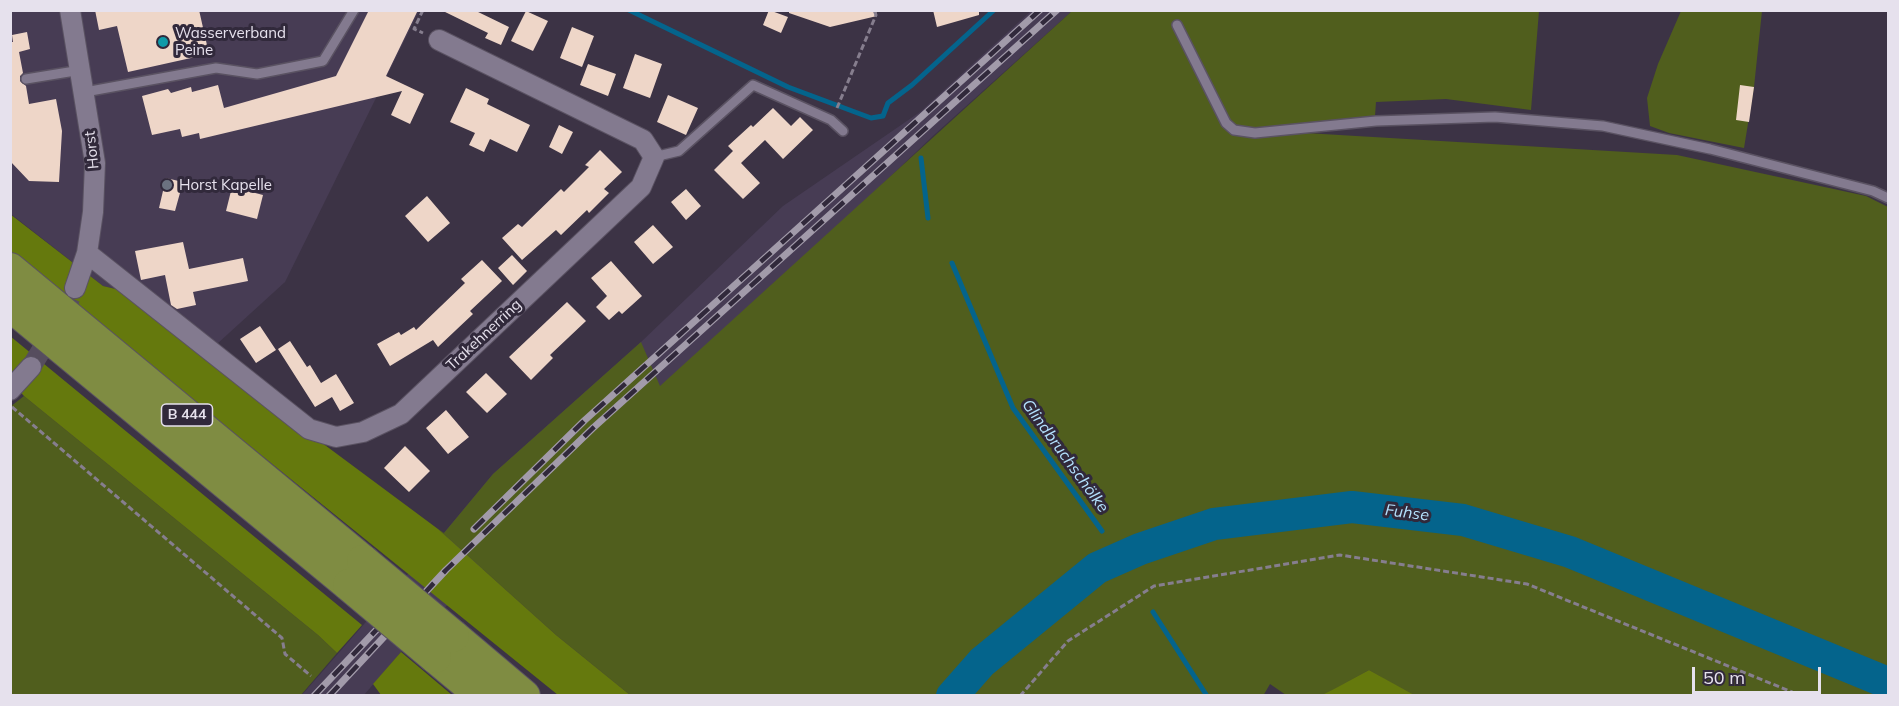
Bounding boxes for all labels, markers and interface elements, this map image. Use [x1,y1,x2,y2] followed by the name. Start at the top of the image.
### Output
[175,24,286,59] place label: Wasserverband Peine
[156,35,170,49] marker: Wasserverband Peine
[81,130,103,170] street label: Horst
[179,176,272,194] place label: Horst Kapelle
[160,178,174,192] marker: Horst Kapelle
[443,296,525,374] street label: Trakehnerring
[1018,396,1112,516] water label: Glindbruchschölke
[162,404,213,426] road number: B 444
[1384,501,1430,525] water label: Fuhse
[1695,655,1824,693] scale bar
[1703,666,1745,689] text: 50 m

